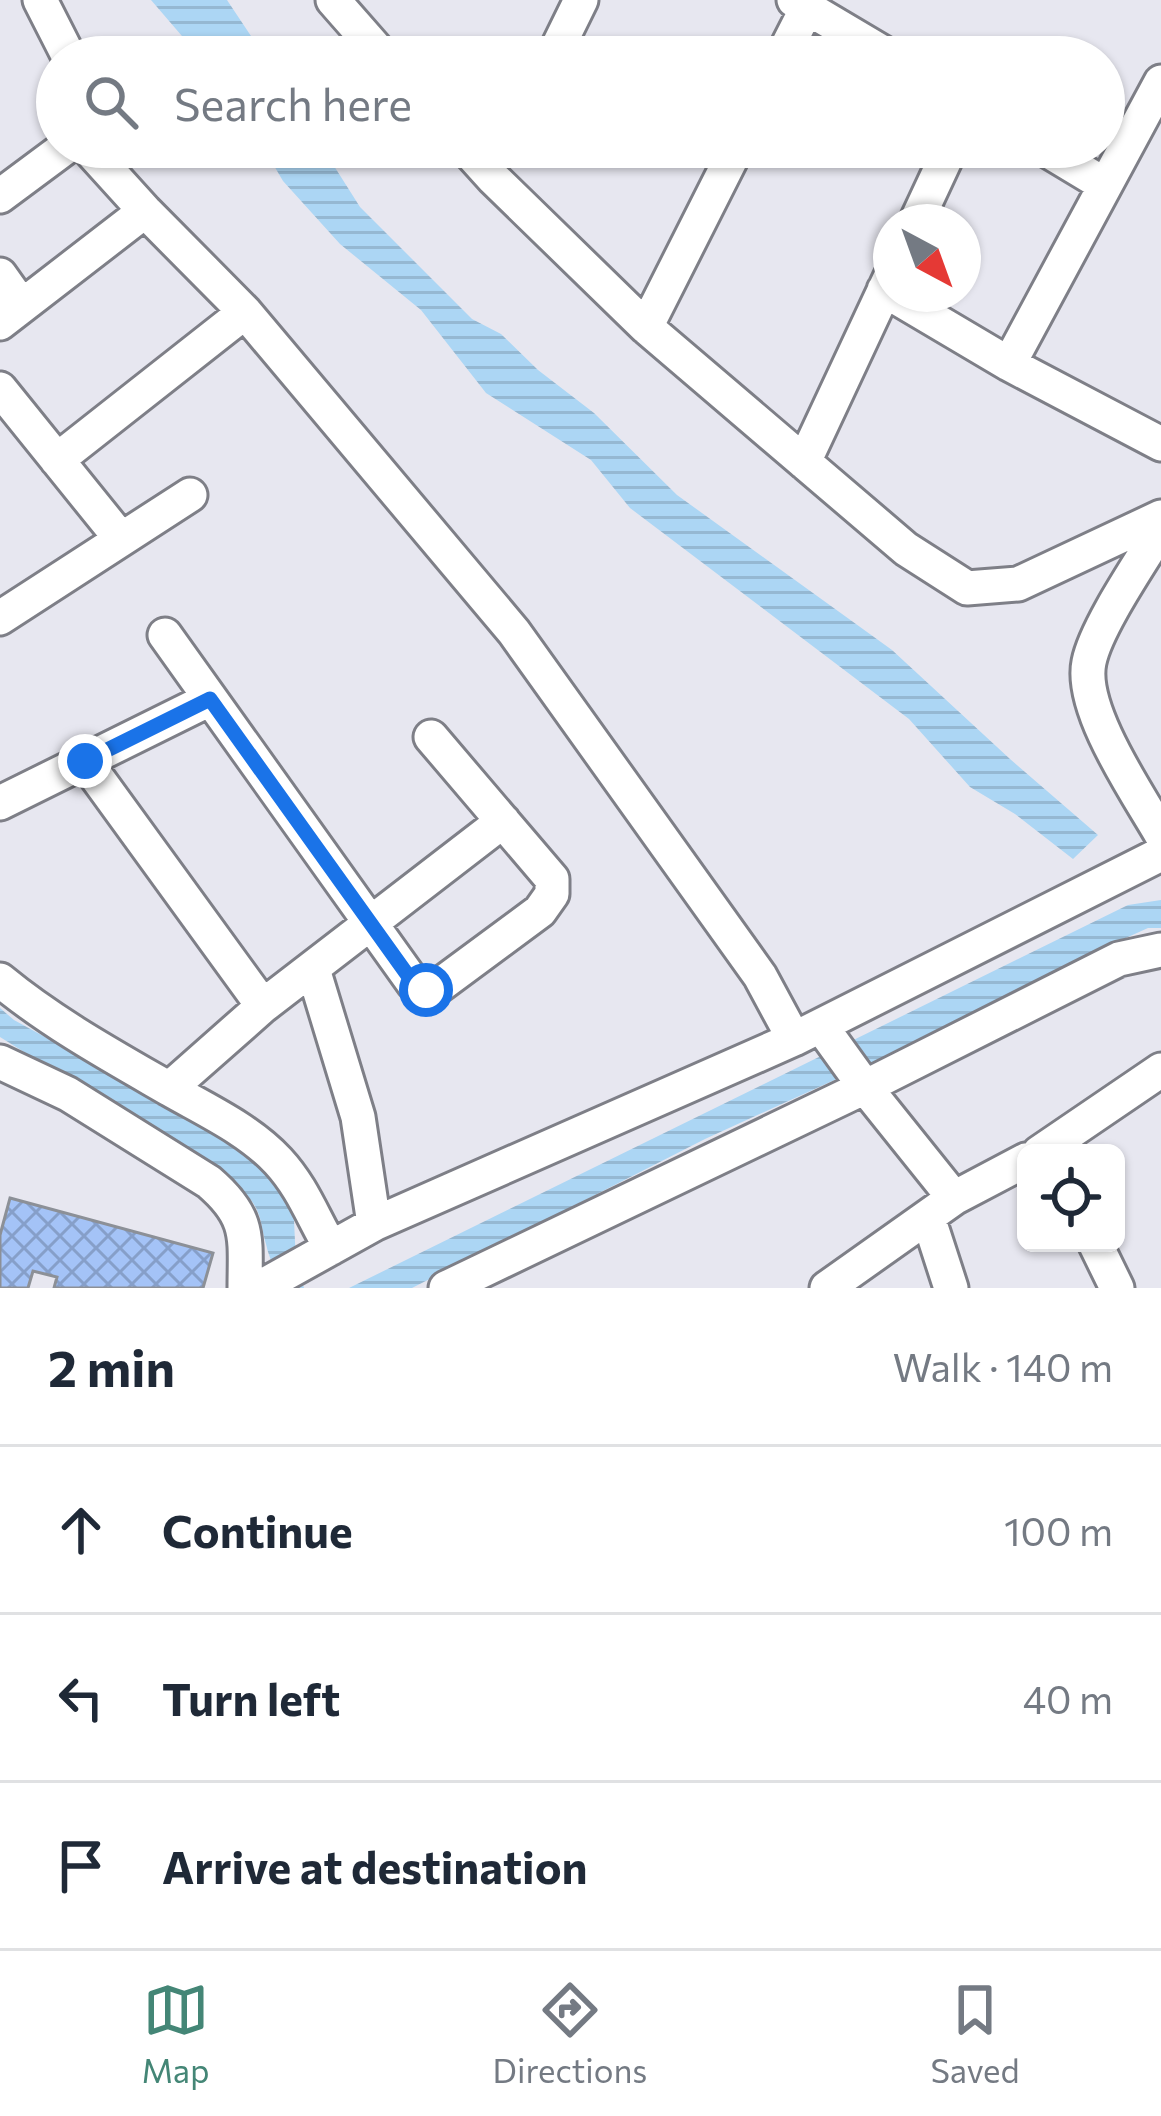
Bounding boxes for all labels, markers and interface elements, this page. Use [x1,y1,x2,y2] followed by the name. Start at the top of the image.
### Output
[36,36,1125,168] search box
[78,69,144,135] icon: search
[174,75,412,130] text: Search here
[873,204,981,312] north arrow
[58,734,112,788] route end
[399,963,453,1017] route start
[1017,1144,1125,1252] map controls
[1017,1144,1125,1252] button: locate
[48,1335,175,1398] text: 2 min
[893,1342,1113,1390] text: Walk · 140 m
[48,1497,114,1563] icon: ahead
[162,1502,353,1557] text: Continue
[1004,1506,1113,1554] text: 100 m
[48,1665,114,1731] icon: left
[162,1670,340,1725] text: Turn left
[1023,1674,1113,1722] text: 40 m
[48,1833,114,1899] icon: arrive
[162,1838,588,1893] text: Arrive at destination
[142,1977,210,2090] tab: Map
[493,1977,647,2090] tab: Directions
[930,1977,1019,2090] tab: Saved

